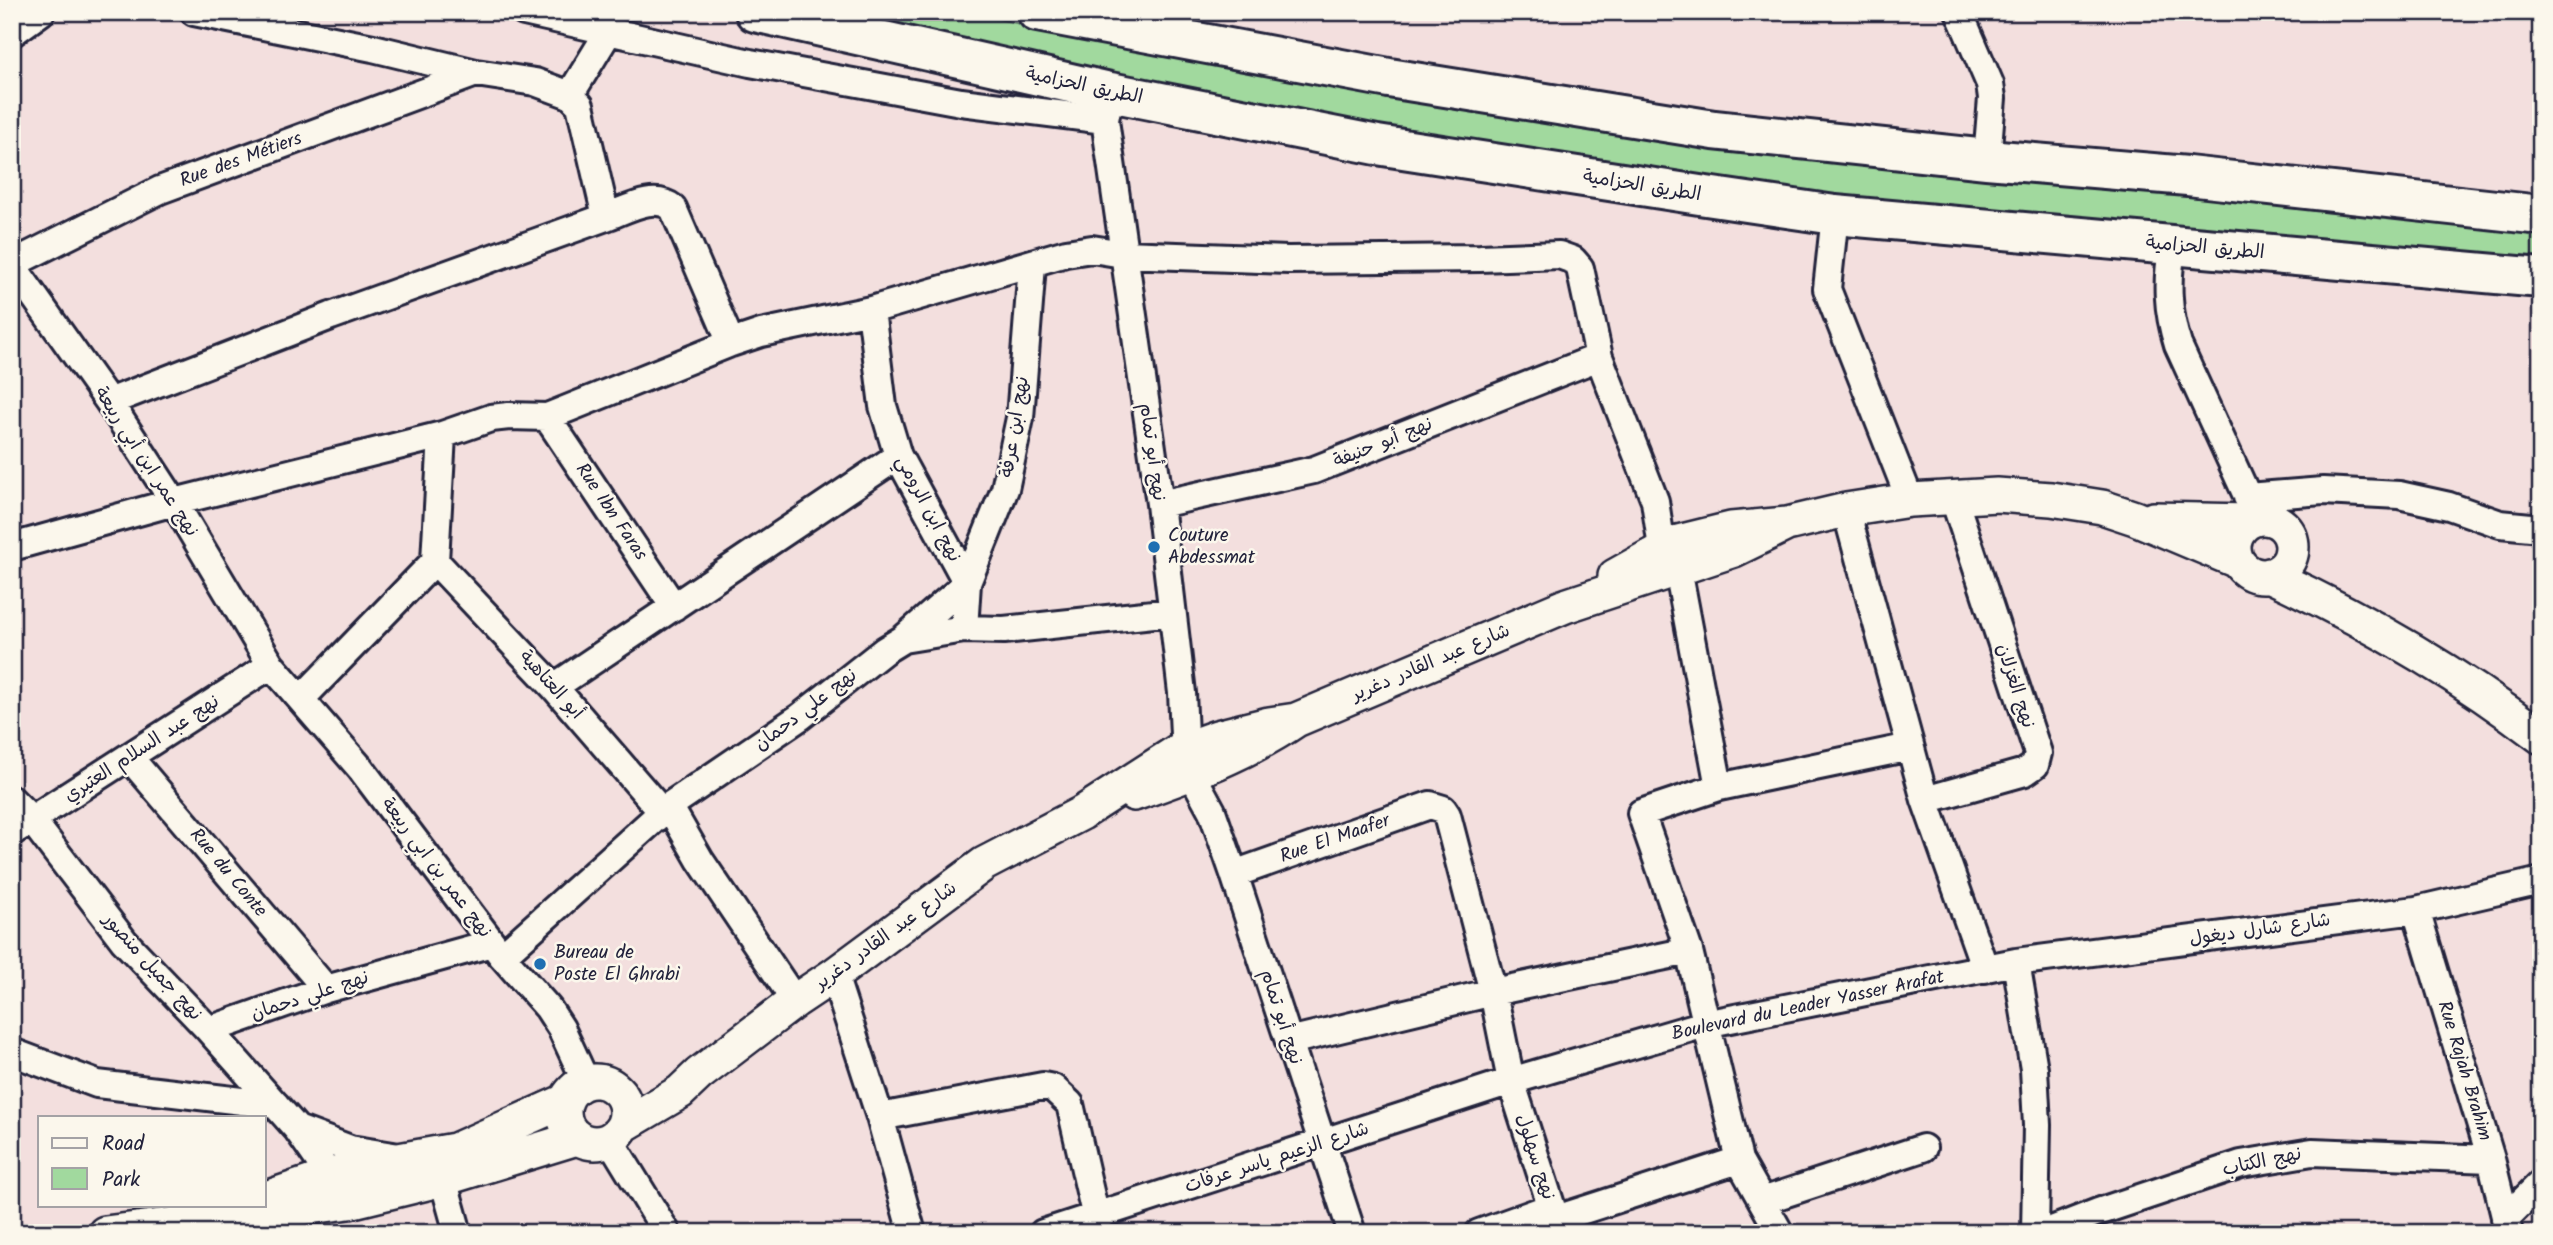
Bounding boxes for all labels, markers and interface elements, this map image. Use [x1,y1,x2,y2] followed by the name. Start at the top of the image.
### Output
[1023,59,1145,113] street label: الطريق الحزامية
[176,124,306,196] street label: Rue des Métiers
[1581,162,1703,210] street label: الطريق الحزامية
[2144,228,2266,268] street label: الطريق الحزامية
[992,374,1038,480] street label: نهج ابن عرفة
[86,381,206,543] street label: نهج عمر ابن أبي ربيعة
[1130,401,1174,503] street label: نهج أبو تمام
[1329,409,1437,477] street label: نهج أبو حنيفة
[887,450,969,568] street label: نهج ابن الرومي
[567,457,655,567] street label: Rue Ibn Faras
[1168,521,1256,573] place label: Couture Abdessmat
[1146,539,1162,555] marker: Couture Abdessmat
[1345,616,1515,711] street label: شارع عبد القادر دغرير
[1987,640,2043,732] street label: نهج الغزلان
[511,643,591,727] street label: أبو العتاهية
[748,661,864,759] street label: نهج علي دحمان
[58,687,226,811] street label: نهج عبد السلام العتيري
[373,791,499,945] street label: نهج عمر بن ابي ربيعة
[1276,806,1396,872] street label: Rue El Maafer
[182,822,275,925] street label: Rue du Conte
[807,874,963,999] street label: شارع عبد القادر دغرير
[94,905,209,1028] street label: نهج جميل منصور
[2187,905,2333,955] street label: شارع شارل ديغول
[554,938,681,990] place label: Bureau de Poste El Ghrabi
[532,956,548,972] marker: Bureau de Poste El Ghrabi
[1669,962,1948,1050] street label: Boulevard du Leader Yasser Arafat
[247,963,373,1029] street label: نهج علي دحمان
[1252,965,1310,1069] street label: نهج أبو تمام
[2428,997,2500,1145] street label: Rue Rajah Brahim
[1507,1110,1563,1204] street label: نهج سهلول
[1181,1114,1373,1202] street label: شارع الزعيم ياسر عرفات
[38,1116,266,1206] legend
[102,1128,145,1161] text: Road
[2220,1139,2304,1185] street label: نهج الكتاب
[102,1164,140,1197] text: Park

